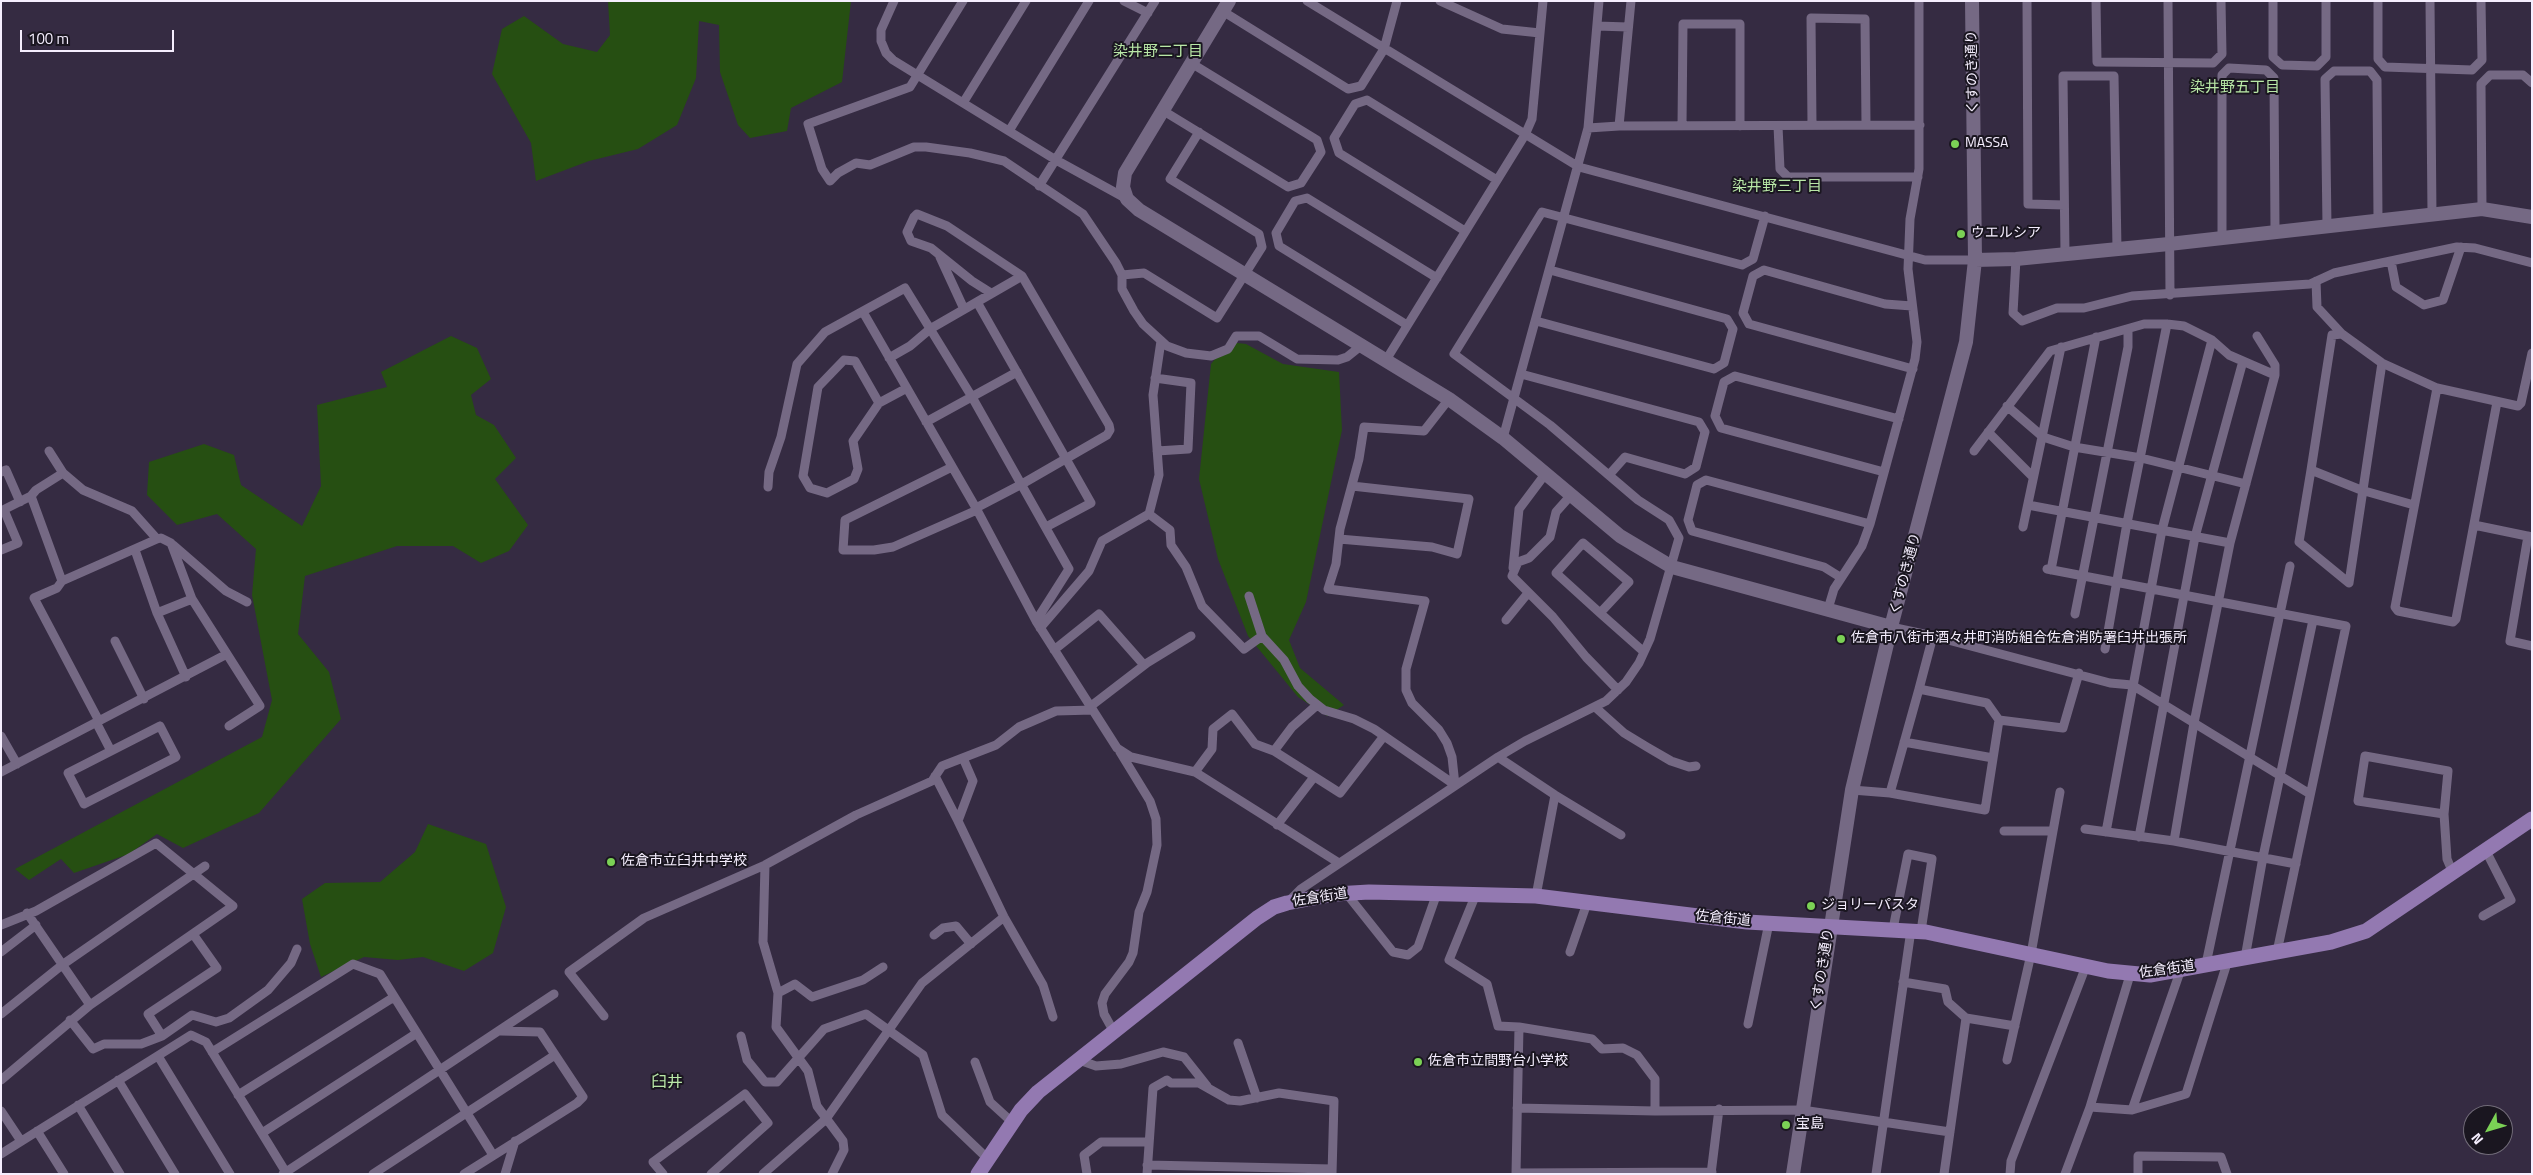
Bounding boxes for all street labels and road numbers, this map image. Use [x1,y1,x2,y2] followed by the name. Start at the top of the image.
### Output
[1964,30,1982,114] street label: くすのき通り
[1887,531,1925,617] street label: くすのき通り
[1291,885,1349,911] street label: 佐倉街道
[1694,908,1752,930] street label: 佐倉街道
[1808,927,1838,1013] street label: くすのき通り
[2138,958,2196,982] street label: 佐倉街道

